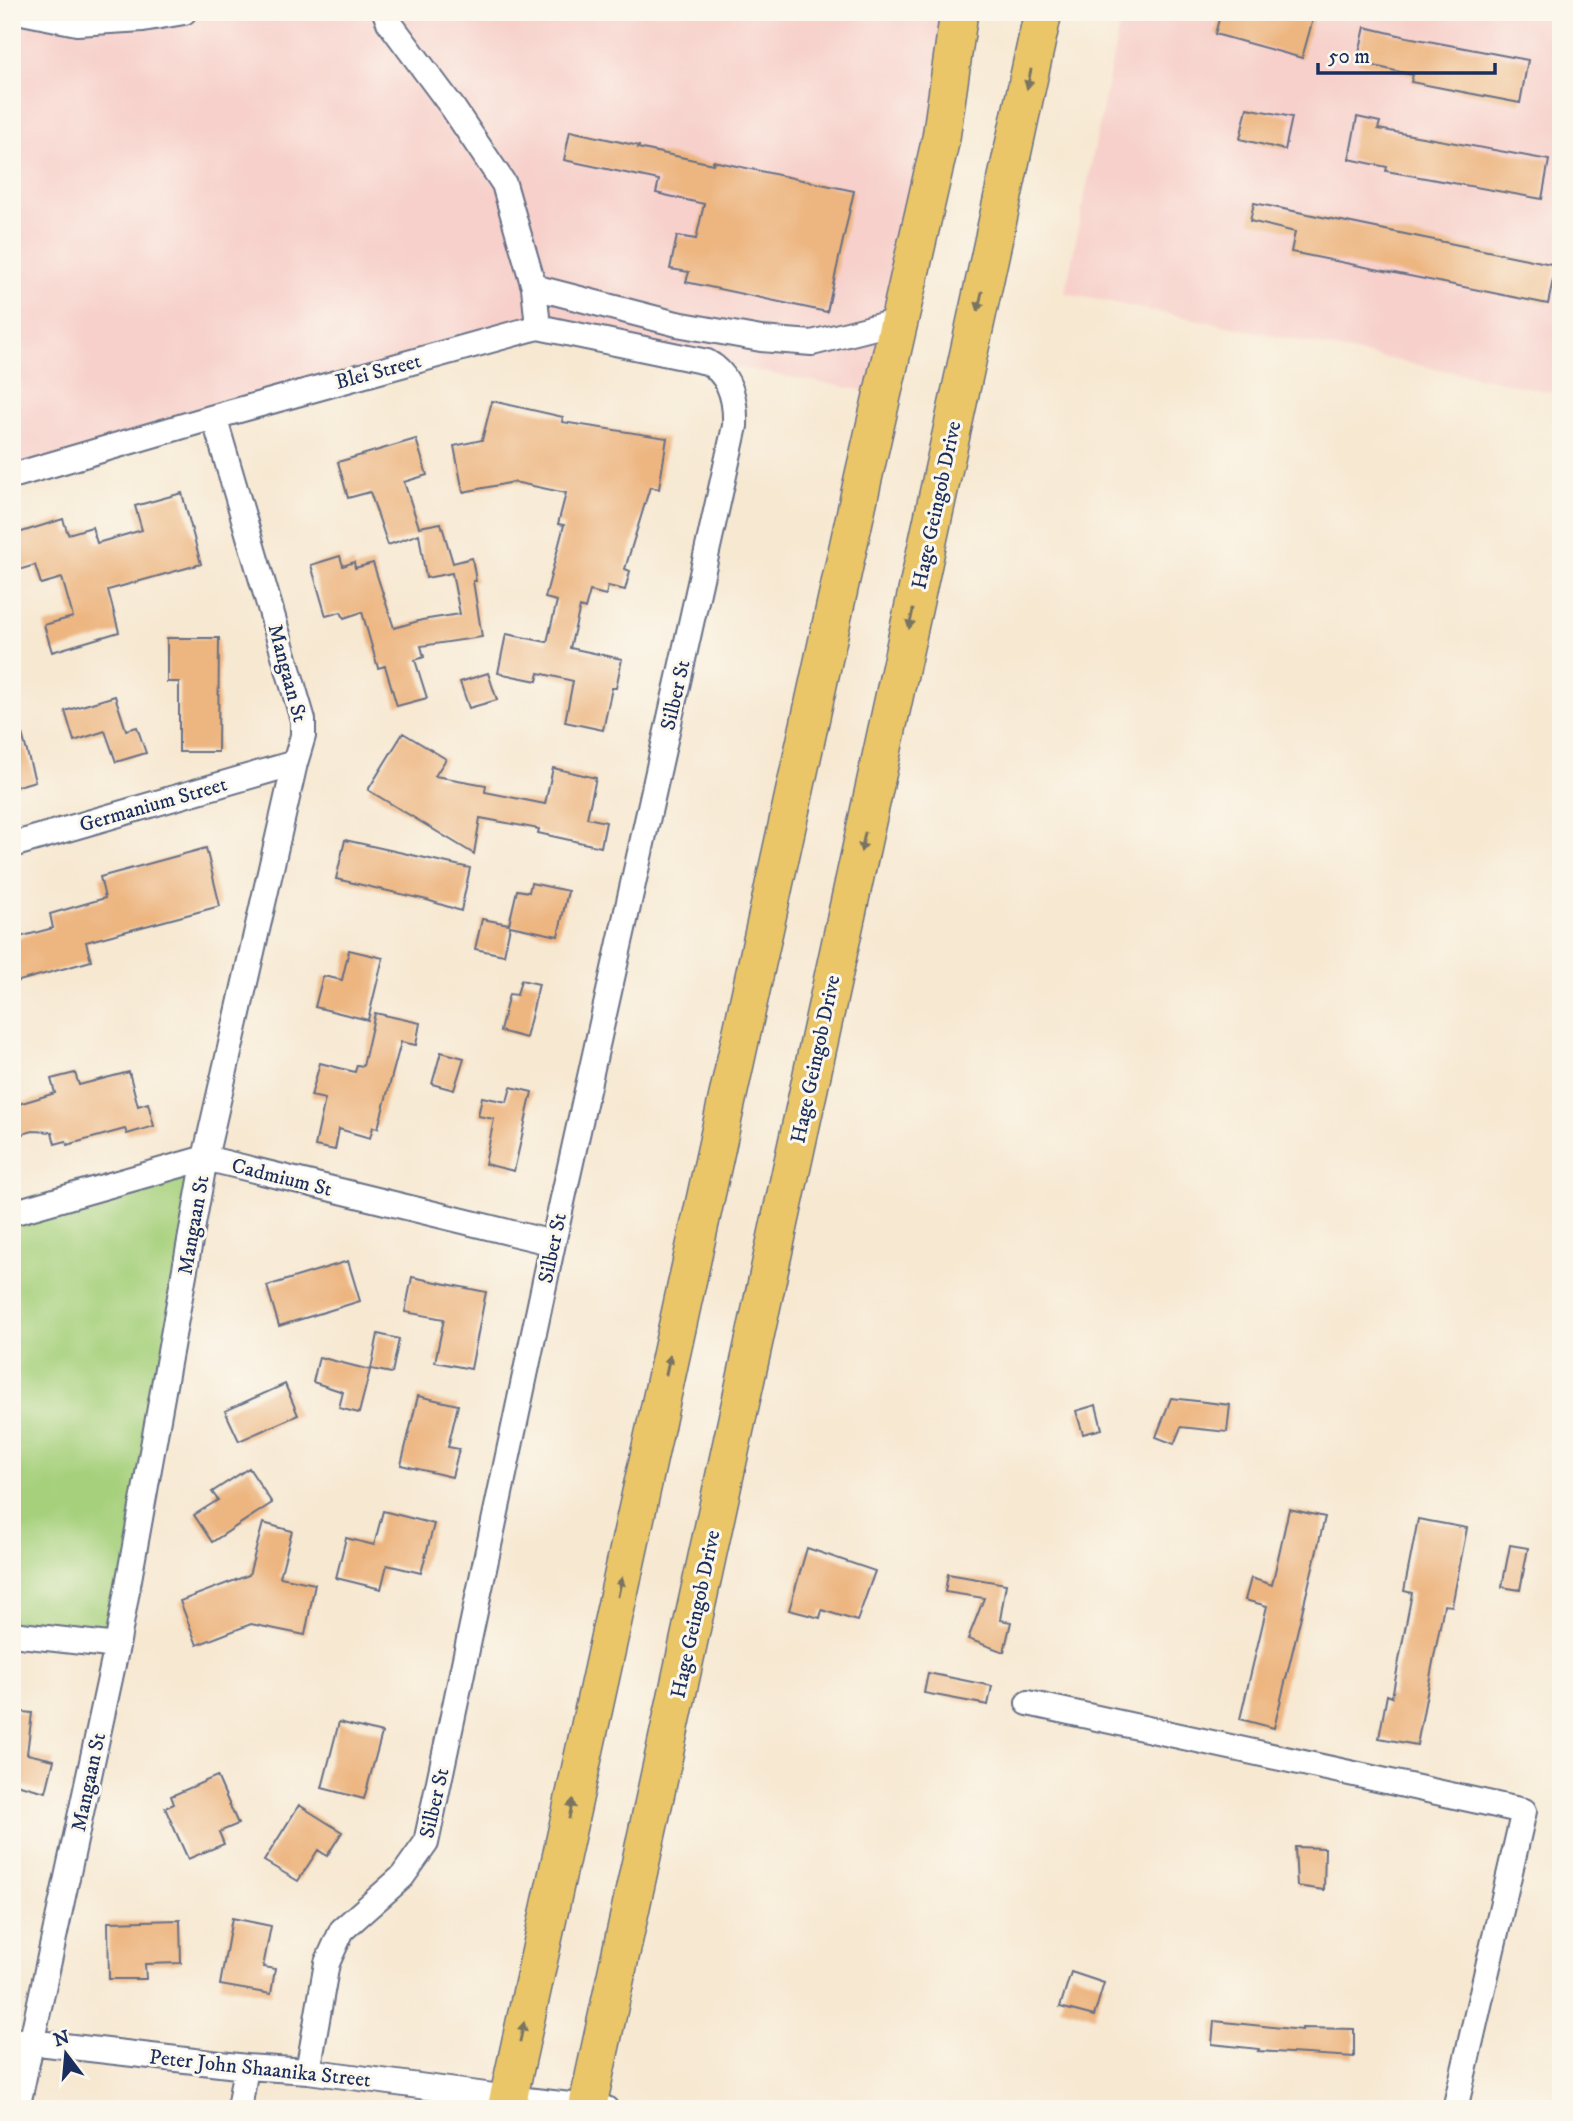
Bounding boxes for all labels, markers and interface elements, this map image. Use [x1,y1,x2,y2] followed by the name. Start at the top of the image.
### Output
[1318,32,1494,76] scale bar
[1328,44,1370,70] text: 50 m
[1023,68,1034,90] one-way arrow
[975,290,986,312] one-way arrow
[333,348,424,396] street label: Blei Street
[906,418,968,592] street label: Hage Geingob Drive
[905,608,916,630] one-way arrow
[261,621,313,725] street label: Mangaan St
[655,657,697,733] street label: Silber St
[76,771,230,838] street label: Germanium Street
[857,831,868,853] one-way arrow
[785,972,847,1146] street label: Hage Geingob Drive
[229,1153,335,1203] street label: Cadmium St
[172,1173,216,1277] street label: Mangaan St
[533,1210,573,1286] street label: Silber St
[663,1354,674,1376] one-way arrow
[665,1527,727,1701] street label: Hage Geingob Drive
[614,1576,625,1598] one-way arrow
[66,1730,112,1834] street label: Mangaan St
[414,1765,456,1841] street label: Silber St
[566,1798,577,1820] one-way arrow
[32,2020,102,2090] north arrow
[517,2021,528,2043] one-way arrow
[51,2026,73,2052] text: N
[148,2044,372,2094] street label: Peter John Shaanika Street

